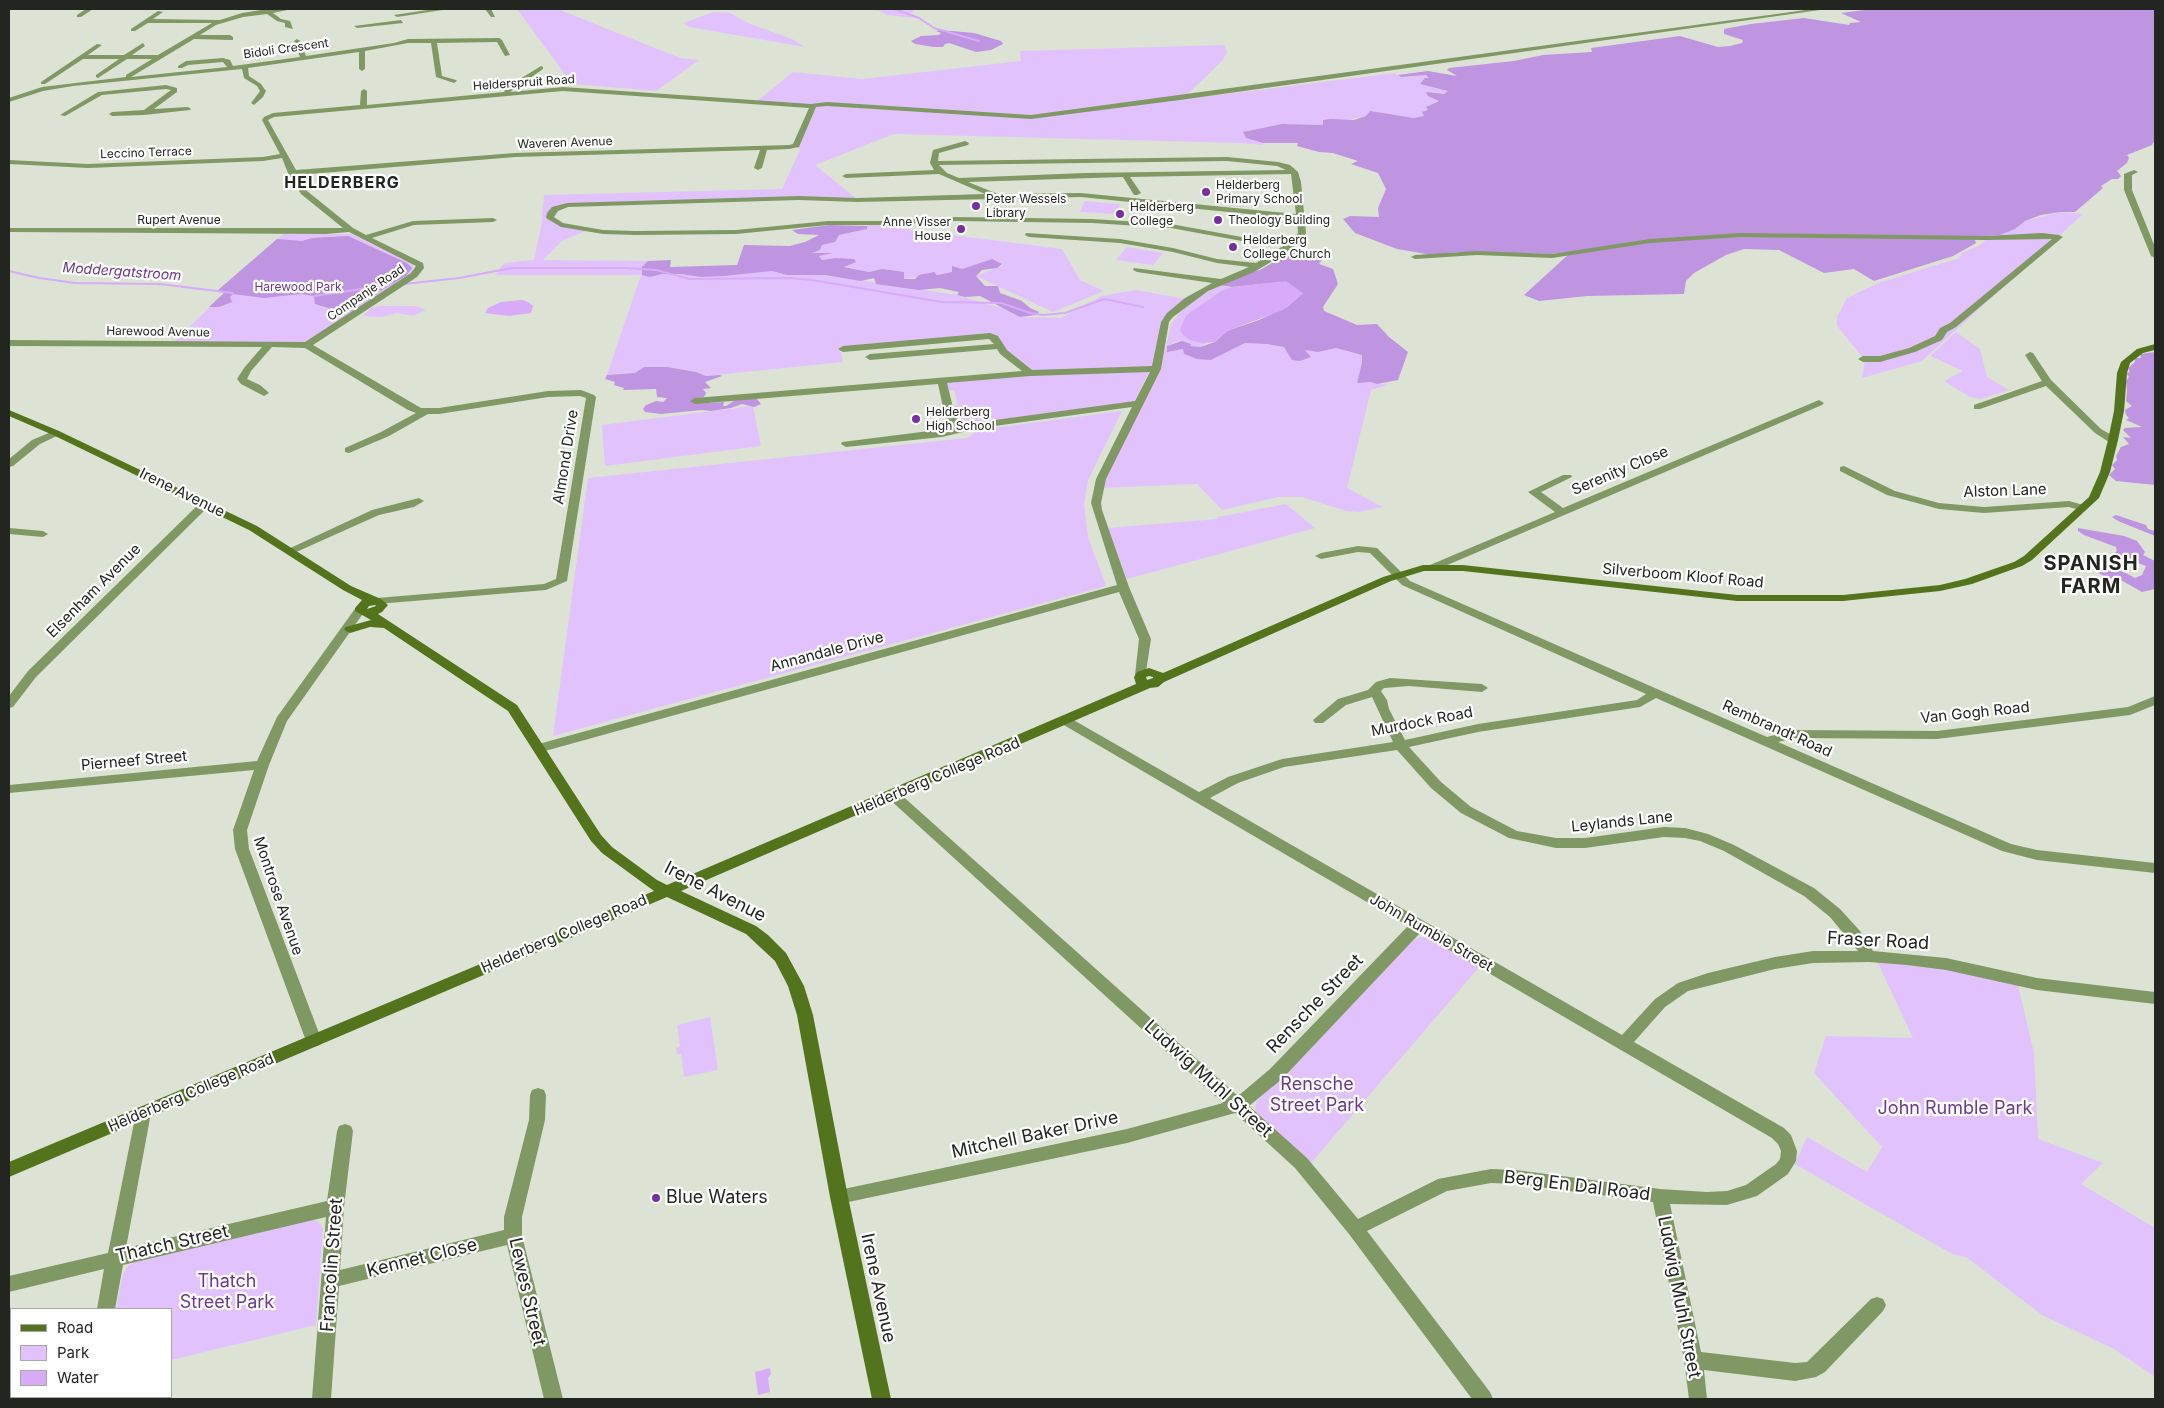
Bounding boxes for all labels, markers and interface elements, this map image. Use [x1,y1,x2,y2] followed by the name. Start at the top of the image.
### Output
[243,36,329,62] street label: Bidoli Crescent
[473,72,575,94] street label: Helderspruit Road
[517,134,613,152] street label: Waveren Avenue
[100,144,192,162] street label: Leccino Terrace
[283,173,401,193] district label: HELDERBERG
[1216,178,1302,206] place label: Helderberg Primary School
[1200,186,1212,198] marker: Helderberg Primary School
[986,192,1066,220] place label: Peter Wessels Library
[970,200,982,212] marker: Peter Wessels Library
[1130,200,1194,228] place label: Helderberg College
[1114,208,1126,220] marker: Helderberg College
[137,213,221,227] street label: Rupert Avenue
[1228,213,1330,227] place label: Theology Building
[1212,214,1224,226] marker: Theology Building
[883,215,951,243] place label: Anne Visser House
[955,223,967,235] marker: Anne Visser House
[1243,233,1331,261] place label: Helderberg College Church
[1227,241,1239,253] marker: Helderberg College Church
[62,259,182,285] water label: Moddergatstroom
[325,262,407,324] street label: Companje Road
[254,280,342,294] park label: Harewood Park
[106,324,210,340] street label: Harewood Avenue
[926,405,995,433] place label: Helderberg High School
[550,408,582,506] street label: Almond Drive
[910,413,922,425] marker: Helderberg High School
[1569,443,1671,499] street label: Serenity Close
[136,465,228,521] street label: Irene Avenue
[1963,481,2047,501] street label: Alston Lane
[43,540,145,642] street label: Elsenham Avenue
[2043,552,2139,599] district label: SPANISH FARM
[1602,560,1764,592] street label: Silverboom Kloof Road
[768,628,886,676] street label: Annandale Drive
[1719,697,1835,761] street label: Rembrandt Road
[1919,698,2031,728] street label: Van Gogh Road
[1370,703,1474,741] street label: Murdock Road
[851,734,1023,820] street label: Helderberg College Road
[80,747,188,775] street label: Pierneef Street
[1570,808,1674,836] street label: Leylands Lane
[249,834,307,958] street label: Montrose Avenue
[661,857,769,927] street label: Irene Avenue
[1366,890,1496,976] street label: John Rumble Street
[478,891,650,977] street label: Helderberg College Road
[1826,928,1930,954] street label: Fraser Road
[1262,950,1368,1058] street label: Rensche Street
[1140,1016,1276,1142] street label: Ludwig Muhl Street
[105,1050,277,1136] street label: Helderberg College Road
[1270,1074,1364,1116] park label: Rensche Street Park
[1878,1098,2032,1120] park label: John Rumble Park
[950,1107,1120,1163] street label: Mitchell Baker Drive
[1503,1166,1651,1206] street label: Berg En Dal Road
[666,1187,768,1209] place label: Blue Waters
[650,1192,662,1204] marker: Blue Waters
[317,1197,347,1333] street label: Francolin Street
[1653,1214,1705,1380] street label: Ludwig Muhl Street
[114,1221,230,1267] street label: Thatch Street
[856,1231,900,1345] street label: Irene Avenue
[365,1234,479,1282] street label: Kennet Close
[504,1236,550,1348] street label: Lewes Street
[180,1271,274,1314] park label: Thatch Street Park
[10,1308,172,1398] legend
[57,1318,93,1337] text: Road
[57,1343,89,1362] text: Park
[57,1368,99,1387] text: Water

